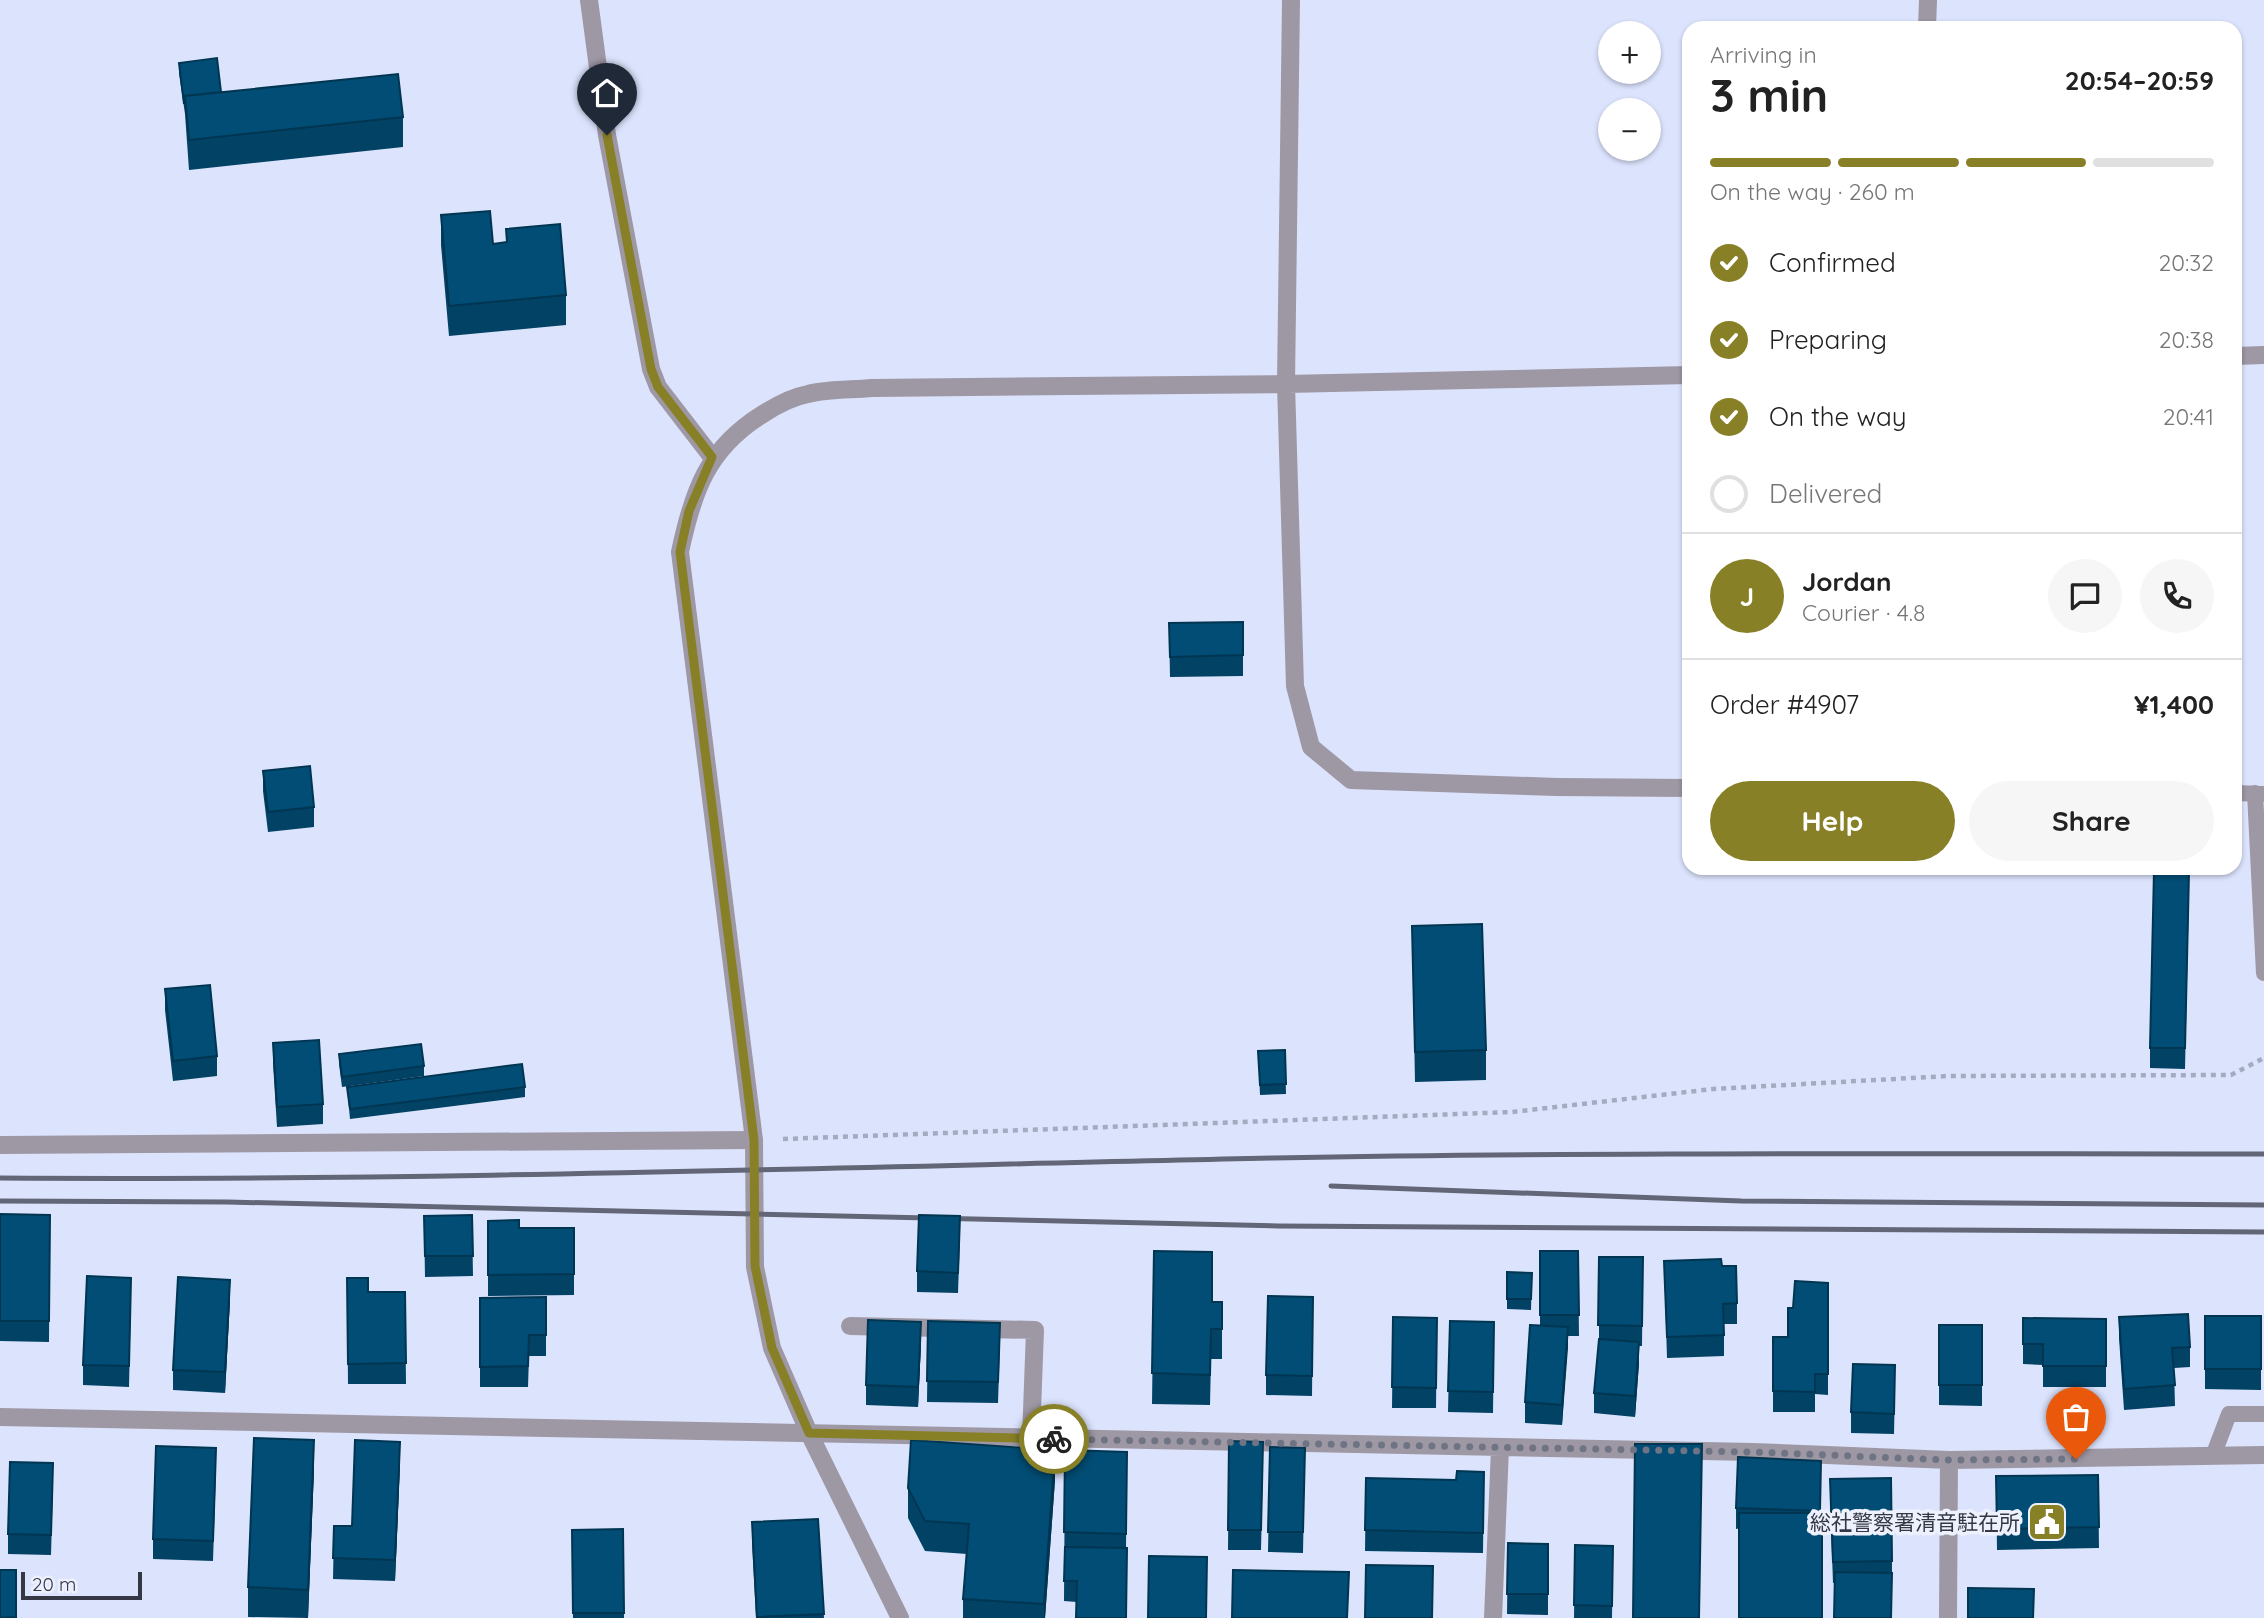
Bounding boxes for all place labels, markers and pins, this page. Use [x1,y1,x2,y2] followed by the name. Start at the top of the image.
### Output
[577,63,637,135] pin
[2046,1387,2106,1459] pin
[2026,1501,2068,1543] public building icon: 総社警察署清音駐在所
[1810,1509,2020,1535] place label: 総社警察署清音駐在所

